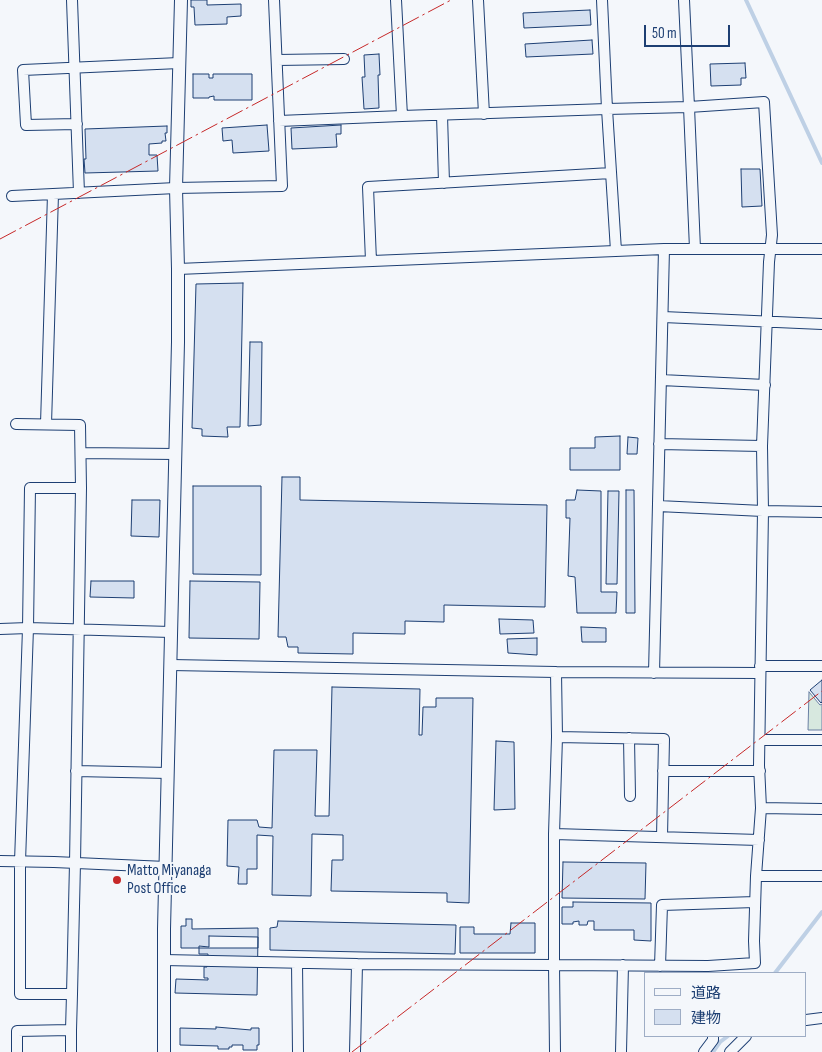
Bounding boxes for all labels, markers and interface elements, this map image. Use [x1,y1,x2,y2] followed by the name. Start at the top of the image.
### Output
[647,15,733,47] scale bar
[652,24,677,43] text: 50 m
[127,861,211,899] place label: Matto Miyanaga Post Office
[111,874,123,886] marker: Matto Miyanaga Post Office
[644,972,807,1037] legend
[691,984,721,1003] text: 道路
[691,1009,721,1028] text: 建物

